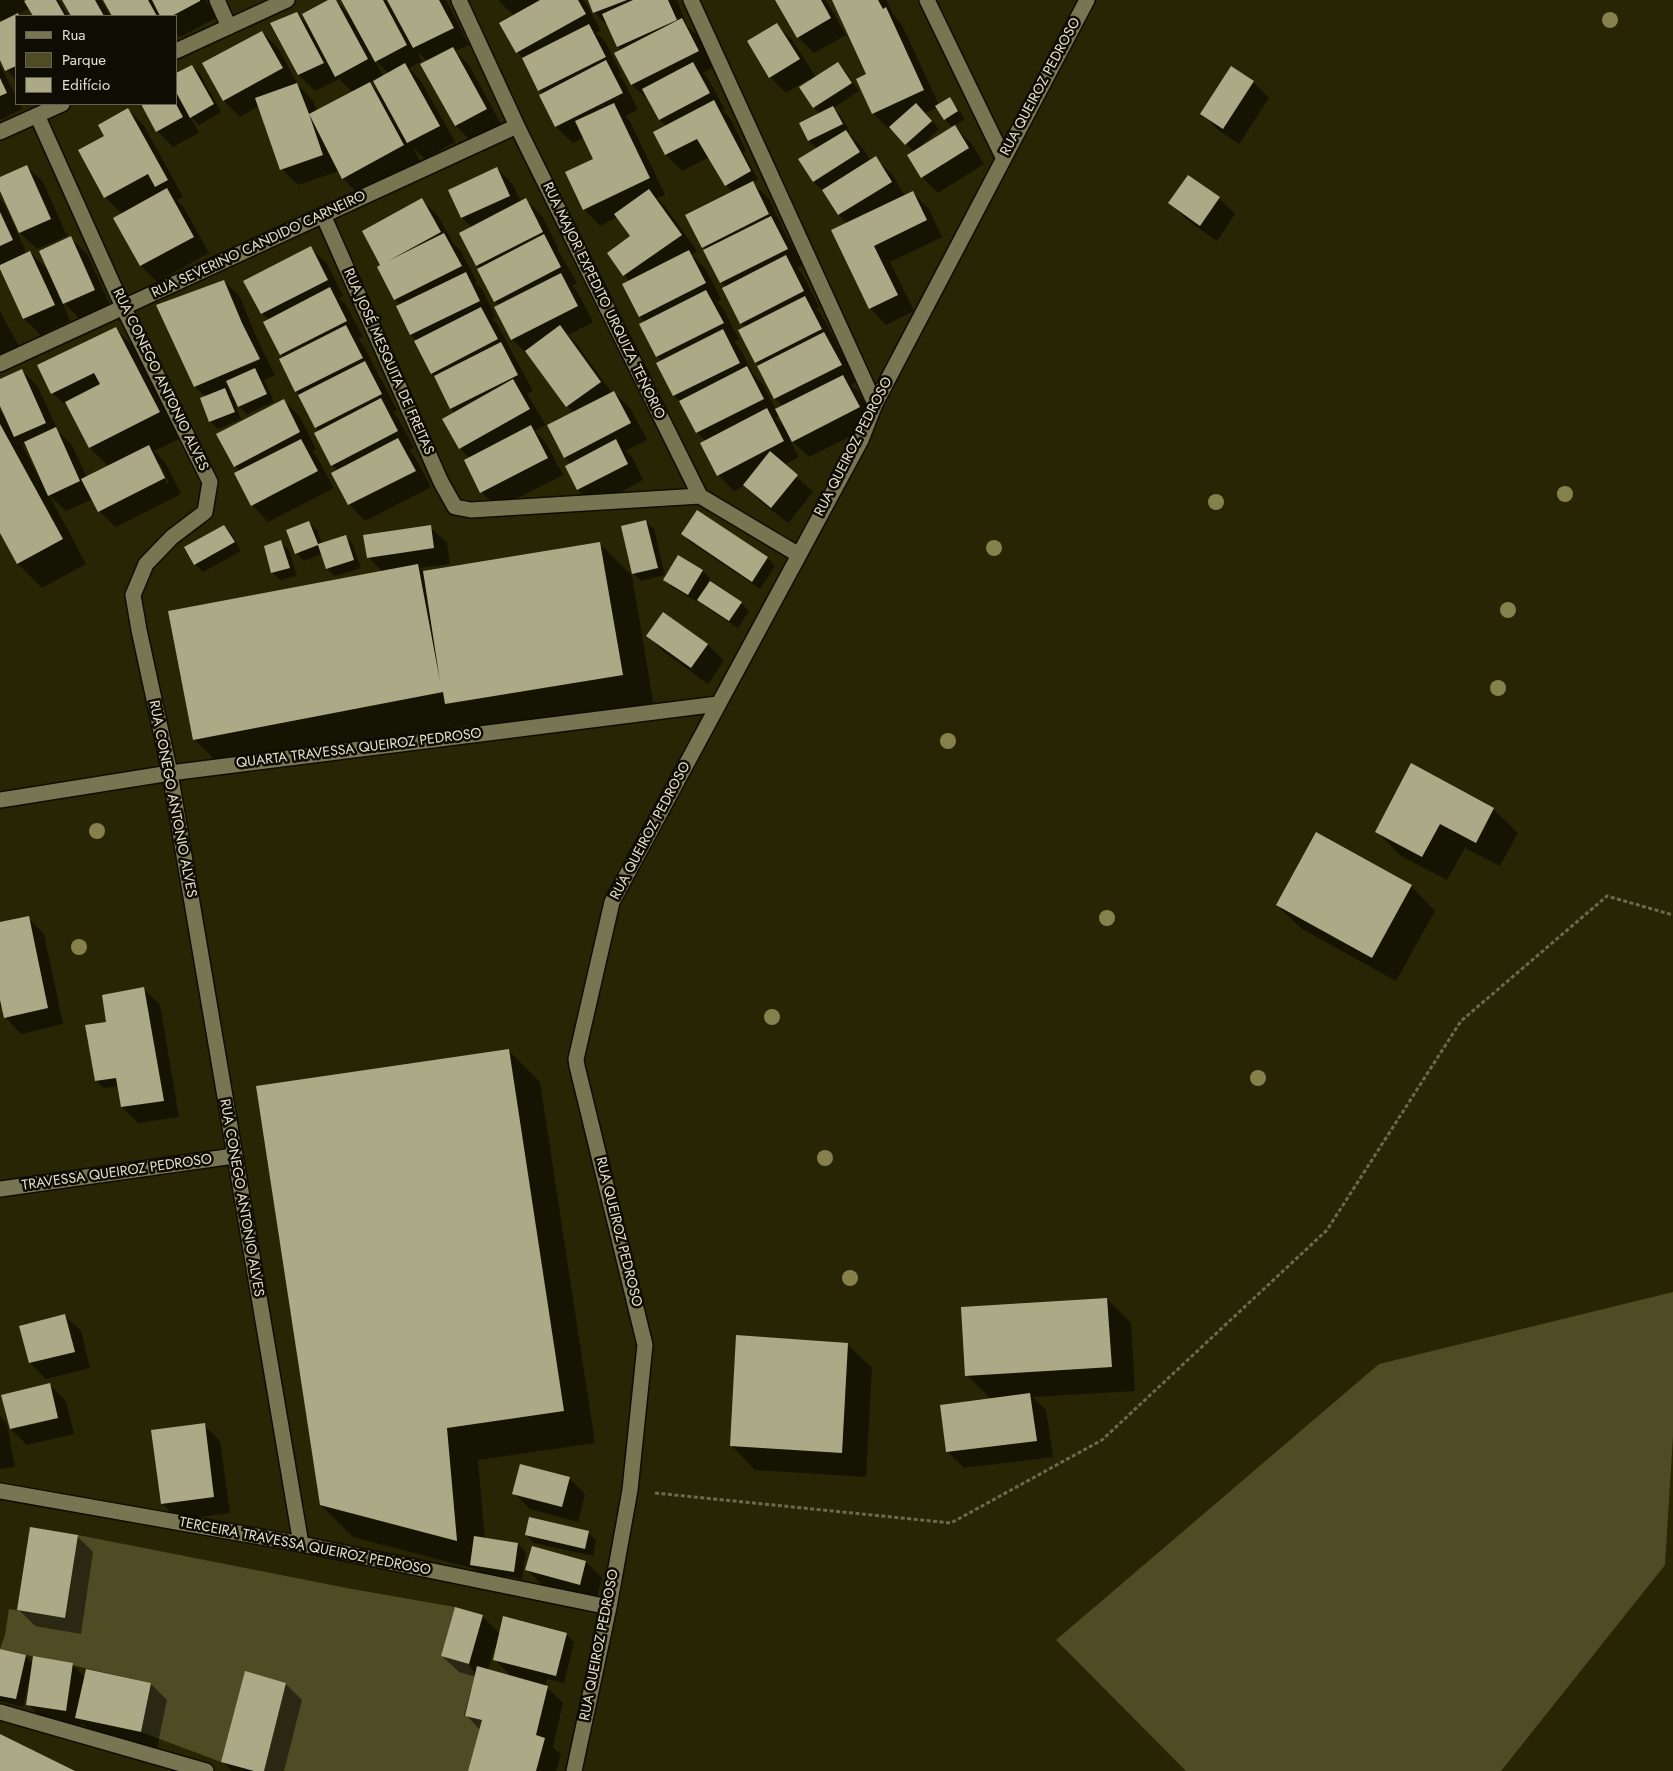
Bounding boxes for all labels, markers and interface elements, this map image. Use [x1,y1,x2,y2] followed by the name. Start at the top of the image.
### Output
[15,15,178,105] legend
[997,15,1085,159] street label: RUA QUEIROZ PEDROSO
[62,24,86,46] text: Rua
[62,49,106,71] text: Parque
[62,74,110,96] text: Edifício
[538,180,668,422] street label: RUA MAJOR EXPEDITO URQUIZA TENORIO
[149,188,369,302] street label: RUA SEVERINO CANDIDO CARNEIRO
[339,266,437,458] street label: RUA JOSÉ MESQUITA DE FREITAS
[108,286,212,474] street label: RUA CONEGO ANTONIO ALVES
[812,375,896,519] street label: RUA QUEIROZ PEDROSO
[145,699,199,899] street label: RUA CONEGO ANTONIO ALVES
[235,726,483,772] street label: QUARTA TRAVESSA QUEIROZ PEDROSO
[607,759,695,903] street label: RUA QUEIROZ PEDROSO
[215,1098,267,1298] street label: RUA CONEGO ANTONIO ALVES
[21,1151,213,1195] street label: TRAVESSA QUEIROZ PEDROSO
[591,1155,645,1309] street label: RUA QUEIROZ PEDROSO
[178,1514,432,1580] street label: TERCEIRA TRAVESSA QUEIROZ PEDROSO
[577,1568,623,1722] street label: RUA QUEIROZ PEDROSO

